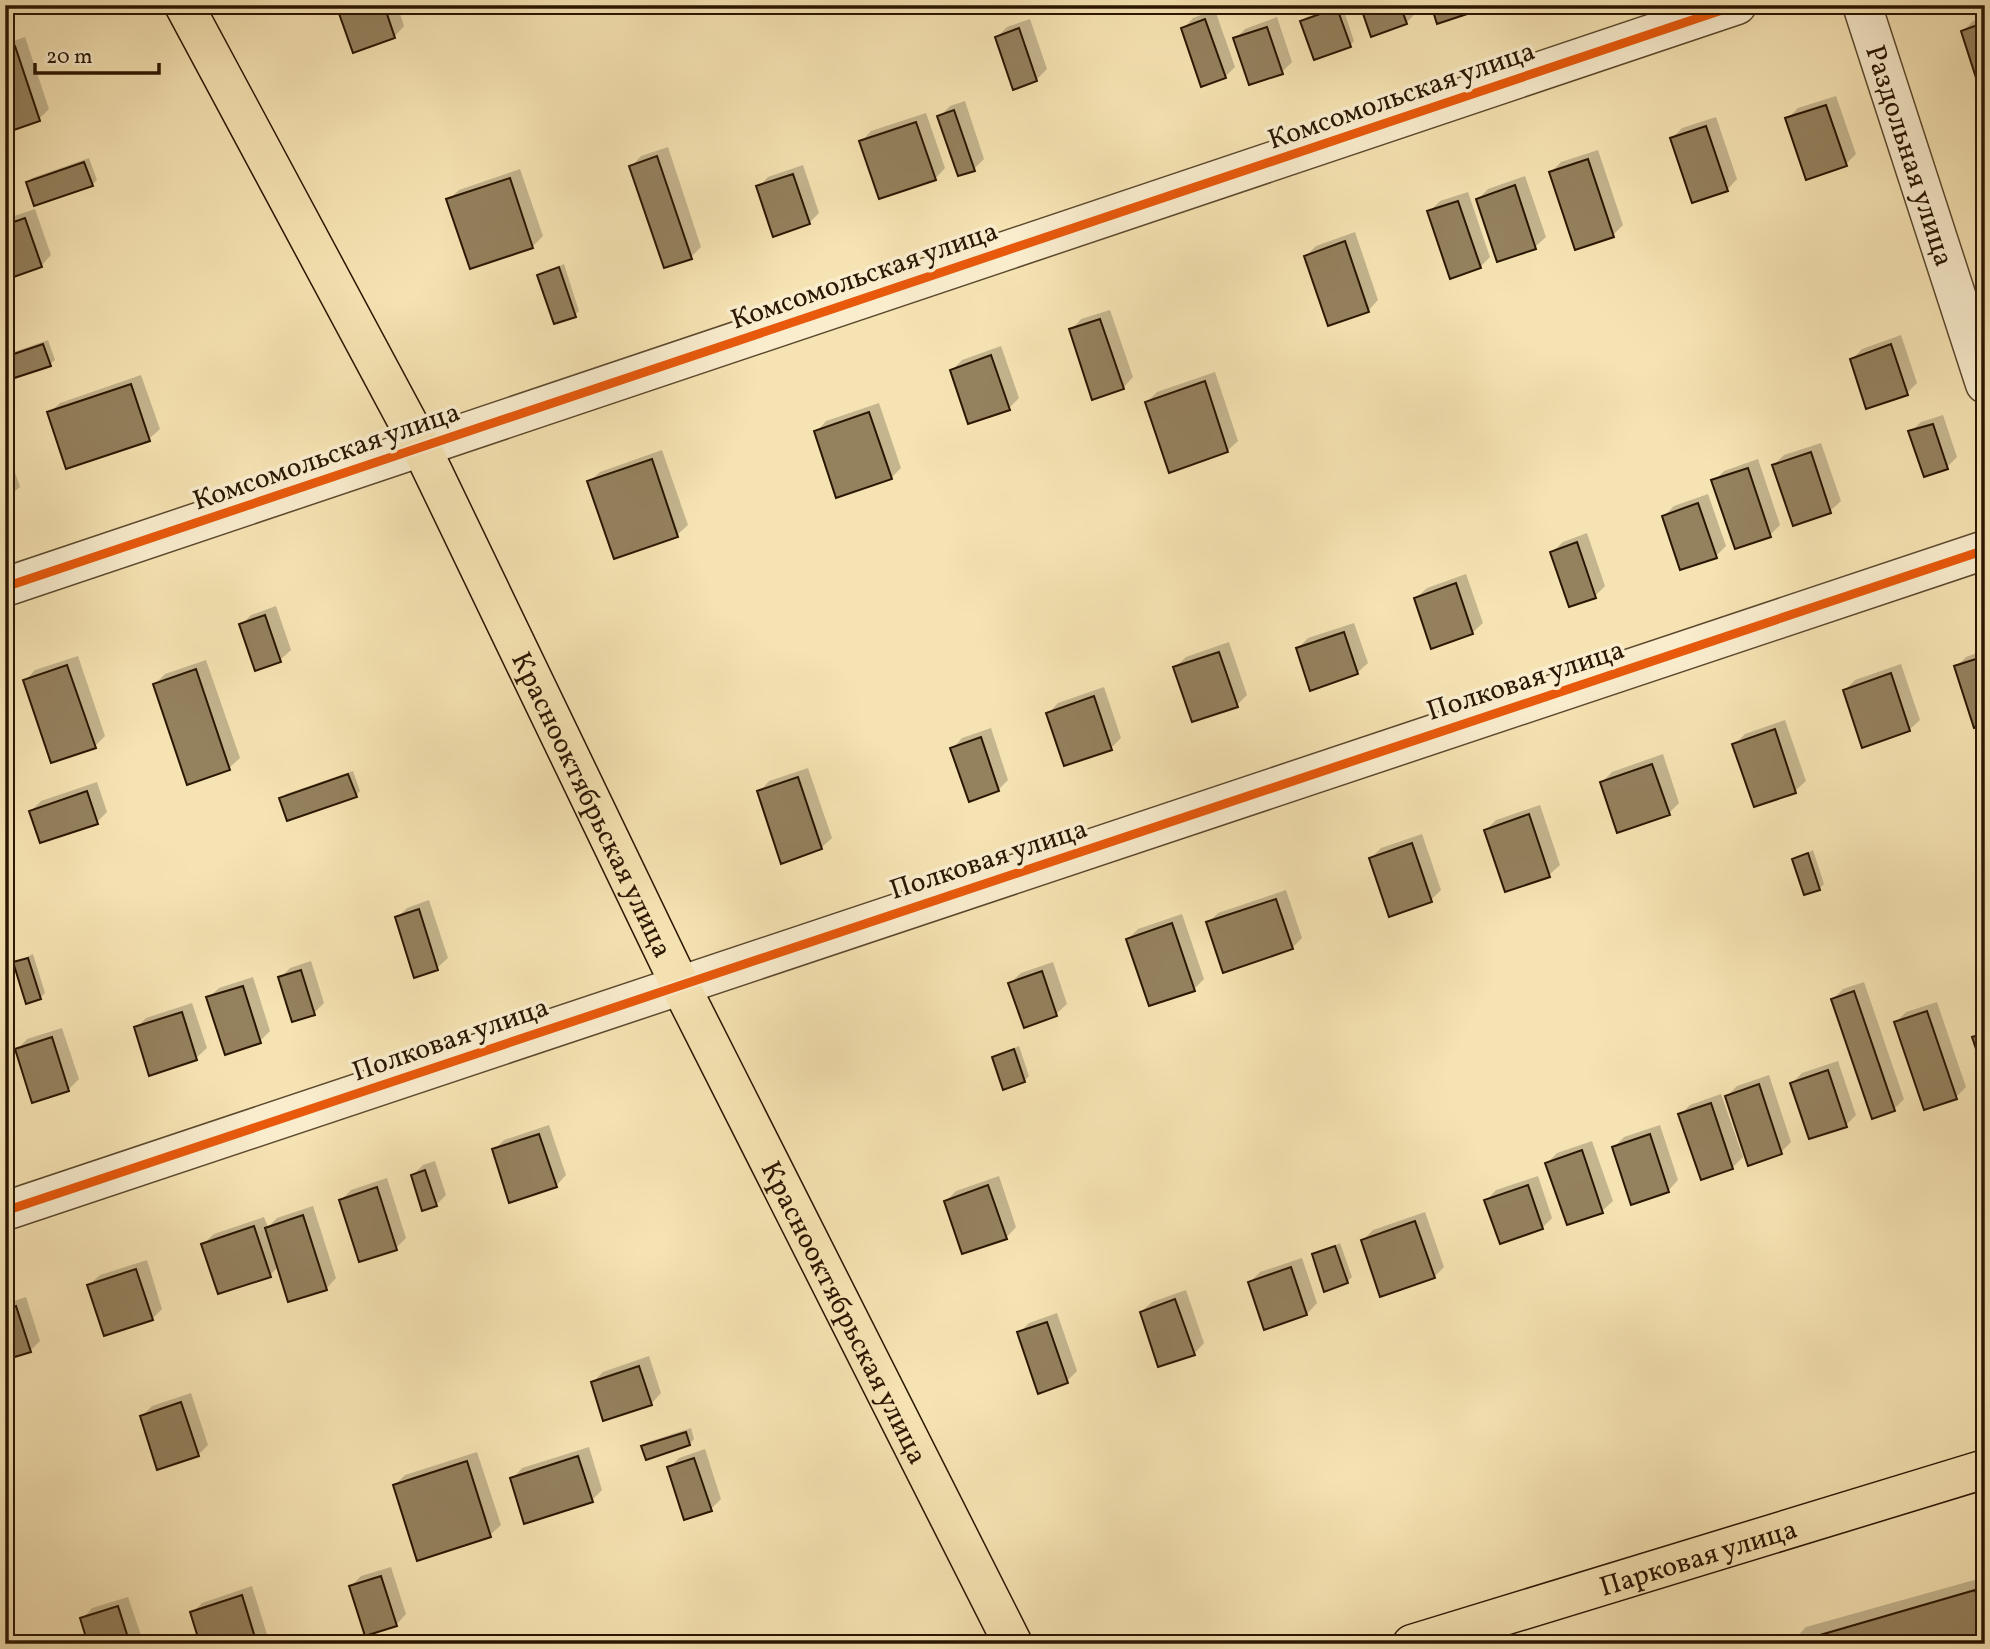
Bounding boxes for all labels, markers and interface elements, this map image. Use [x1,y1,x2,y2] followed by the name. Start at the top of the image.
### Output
[35,32,159,76] scale bar
[1263,32,1541,160] street label: Комсомольская улица
[1854,40,1963,272] street label: Раздольная улица
[46,43,92,72] text: 20 m
[726,212,1004,340] street label: Комсомольская улица
[188,393,466,521] street label: Комсомольская улица
[1422,631,1630,732] street label: Полковая улица
[500,646,681,965] street label: Краснооктябрьская улица
[885,810,1093,911] street label: Полковая улица
[347,988,554,1092] street label: Полковая улица
[750,1155,936,1471] street label: Краснооктябрьская улица
[1595,1510,1802,1608] street label: Парковая улица

